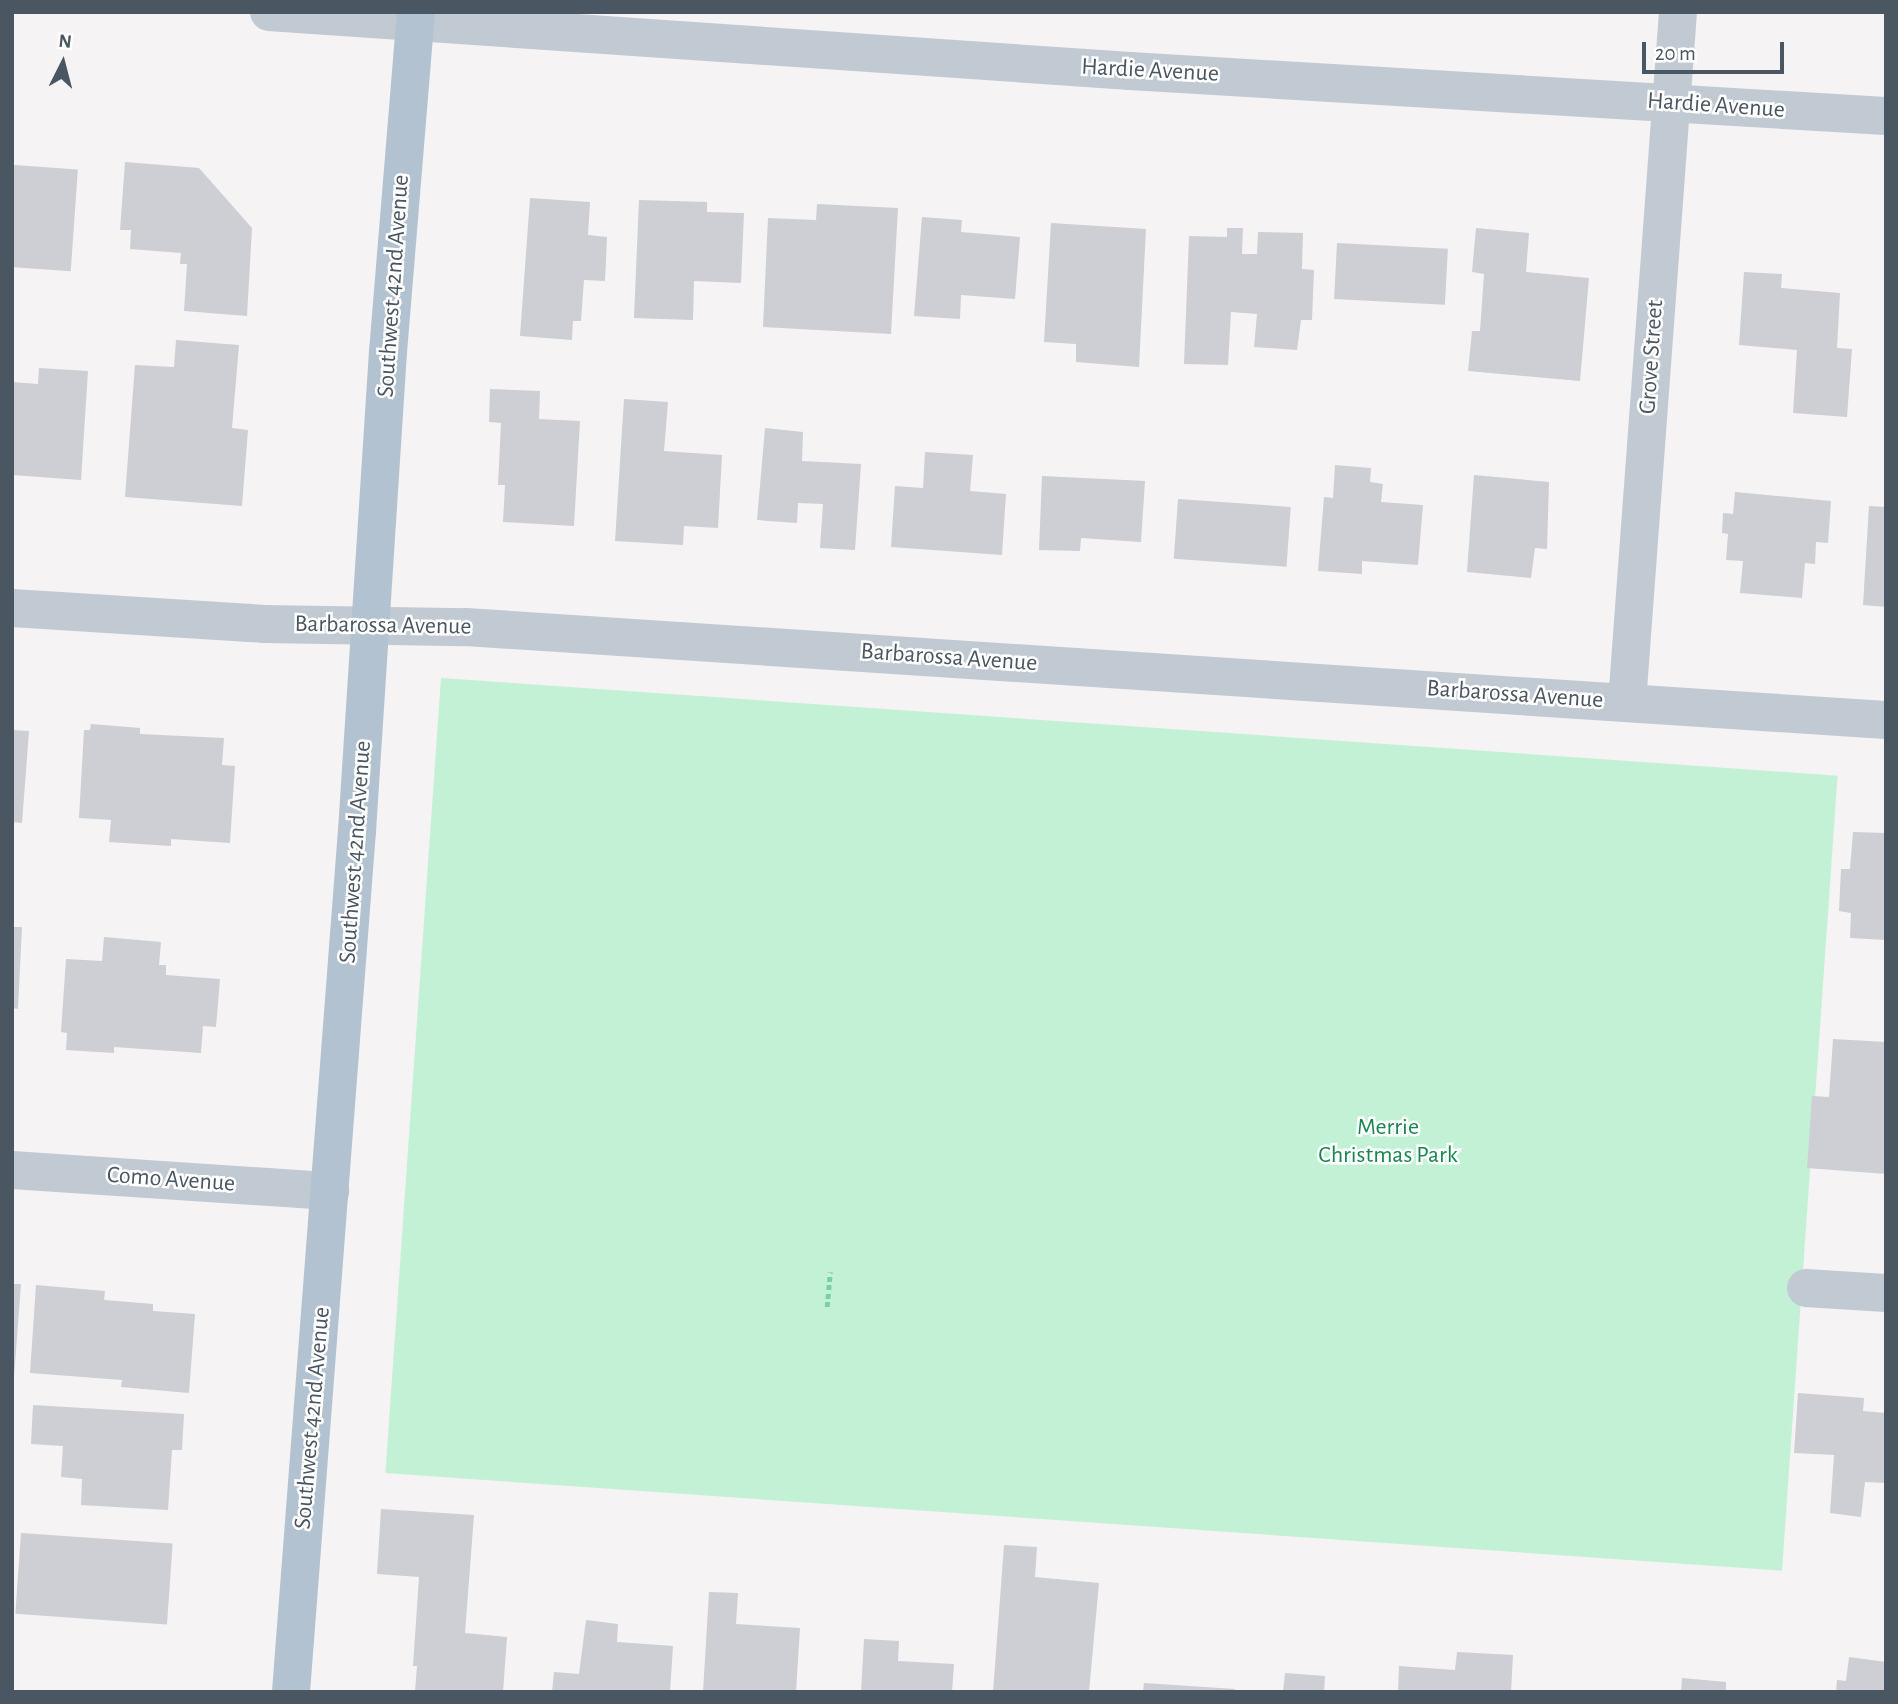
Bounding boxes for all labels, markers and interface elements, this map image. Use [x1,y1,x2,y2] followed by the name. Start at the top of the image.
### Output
[28,28,98,98] north arrow
[1646,28,1788,72] scale bar
[58,31,73,52] text: N
[1655,43,1696,64] text: 20 m
[1080,53,1220,89] street label: Hardie Avenue
[1646,87,1786,125] street label: Hardie Avenue
[372,174,416,398] street label: Southwest 42nd Avenue
[1634,299,1670,415] street label: Grove Street
[294,610,472,642] street label: Barbarossa Avenue
[860,637,1038,679] street label: Barbarossa Avenue
[1426,674,1604,716] street label: Barbarossa Avenue
[334,740,378,964] street label: Southwest 42nd Avenue
[1318,1114,1458,1170] park label: Merrie Christmas Park
[106,1161,236,1199] street label: Como Avenue
[289,1306,337,1530] street label: Southwest 42nd Avenue

